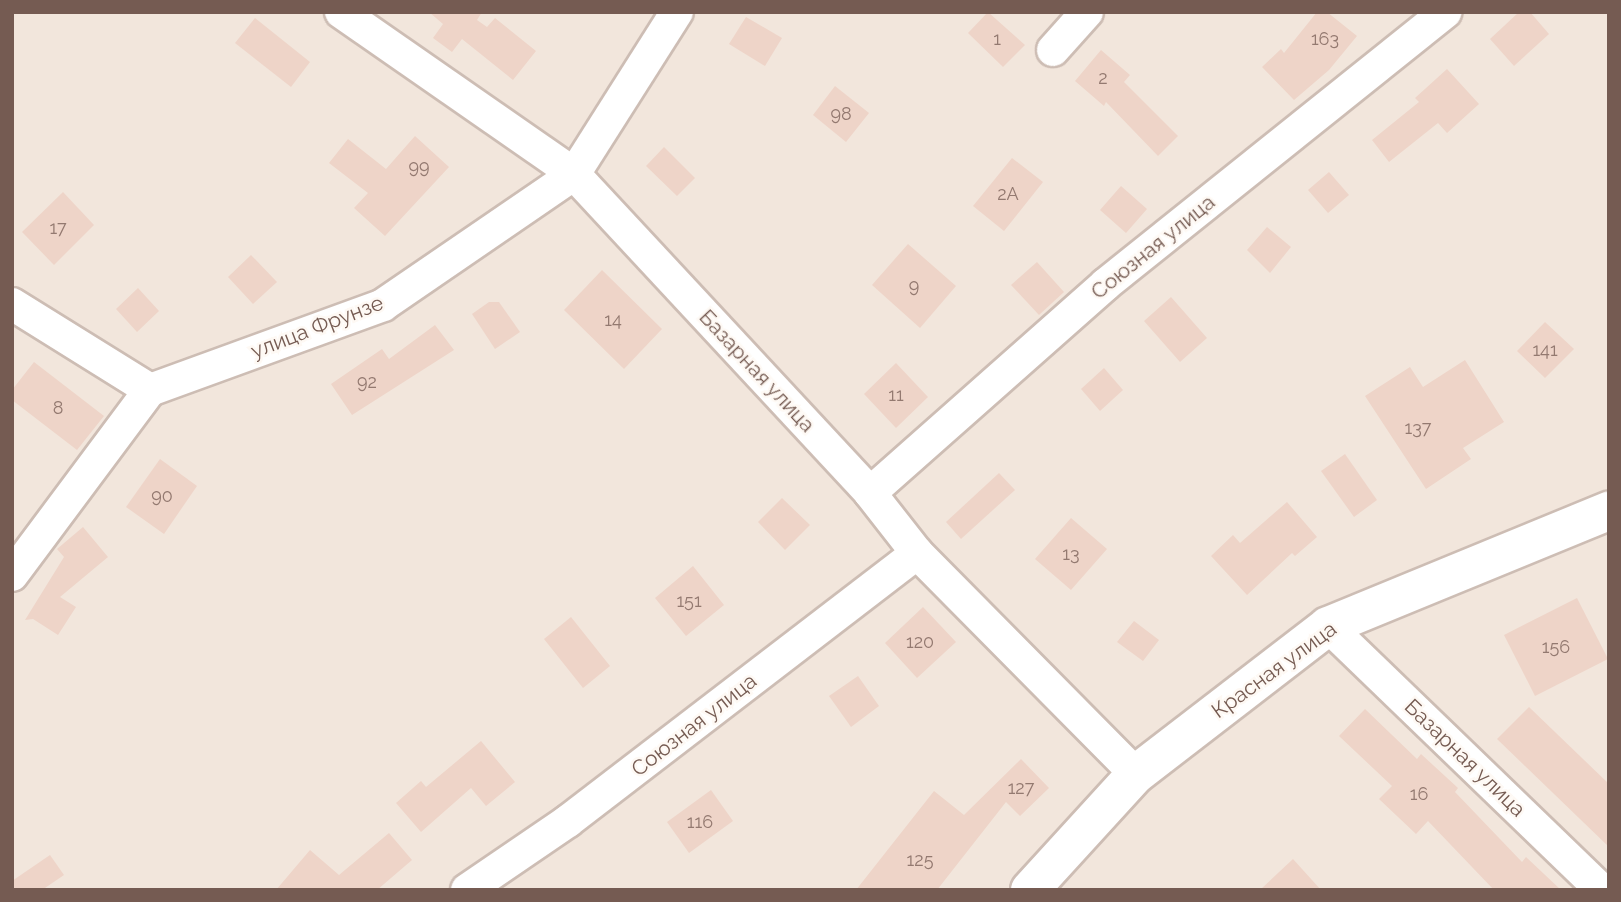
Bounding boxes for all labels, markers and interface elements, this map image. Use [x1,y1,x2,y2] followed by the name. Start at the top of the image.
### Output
[993,28,1001,50] house number: 1
[1311,28,1339,50] house number: 163
[1098,67,1108,89] house number: 2
[830,103,852,125] house number: 98
[408,156,430,178] house number: 99
[997,183,1019,205] house number: 2А
[1086,189,1220,305] street label: Союзная улица
[49,217,67,239] house number: 17
[909,275,919,297] house number: 9
[247,290,387,364] street label: улица Фрунзе
[694,304,820,438] street label: Базарная улица
[604,309,622,331] house number: 14
[1532,339,1558,361] house number: 141
[357,371,377,393] house number: 92
[888,384,904,406] house number: 11
[53,397,63,419] house number: 8
[1405,417,1431,439] house number: 137
[151,485,173,507] house number: 90
[1062,543,1080,565] house number: 13
[676,590,702,612] house number: 151
[1206,616,1342,724] street label: Красная улица
[906,631,934,653] house number: 120
[1542,636,1570,658] house number: 156
[626,668,762,782] street label: Союзная улица
[1399,694,1531,822] street label: Базарная улица
[1008,777,1034,799] house number: 127
[1410,783,1428,805] house number: 16
[687,811,713,833] house number: 116
[907,849,933,871] house number: 125

